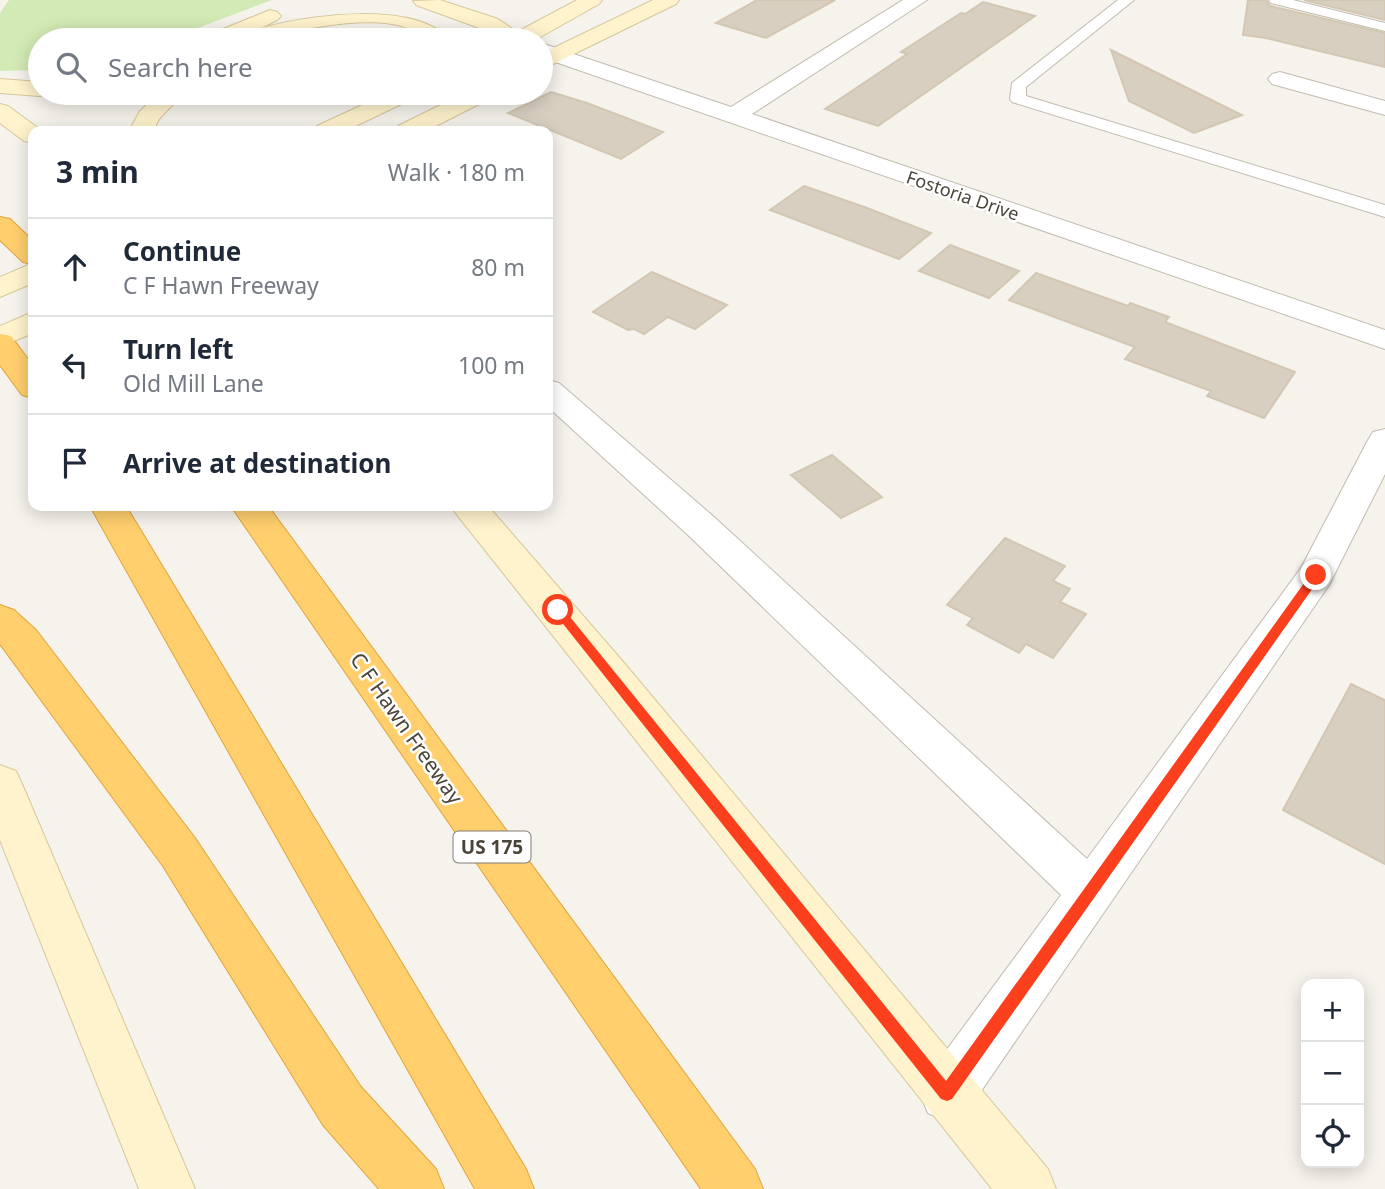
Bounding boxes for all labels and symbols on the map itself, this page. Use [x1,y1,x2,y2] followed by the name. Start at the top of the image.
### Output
[903,165,1023,225] street label: Fostoria Drive
[1300,559,1331,590] route end
[542,594,573,625] route start
[344,647,470,809] street label: C F Hawn Freeway
[454,832,530,862] road number: US 175

